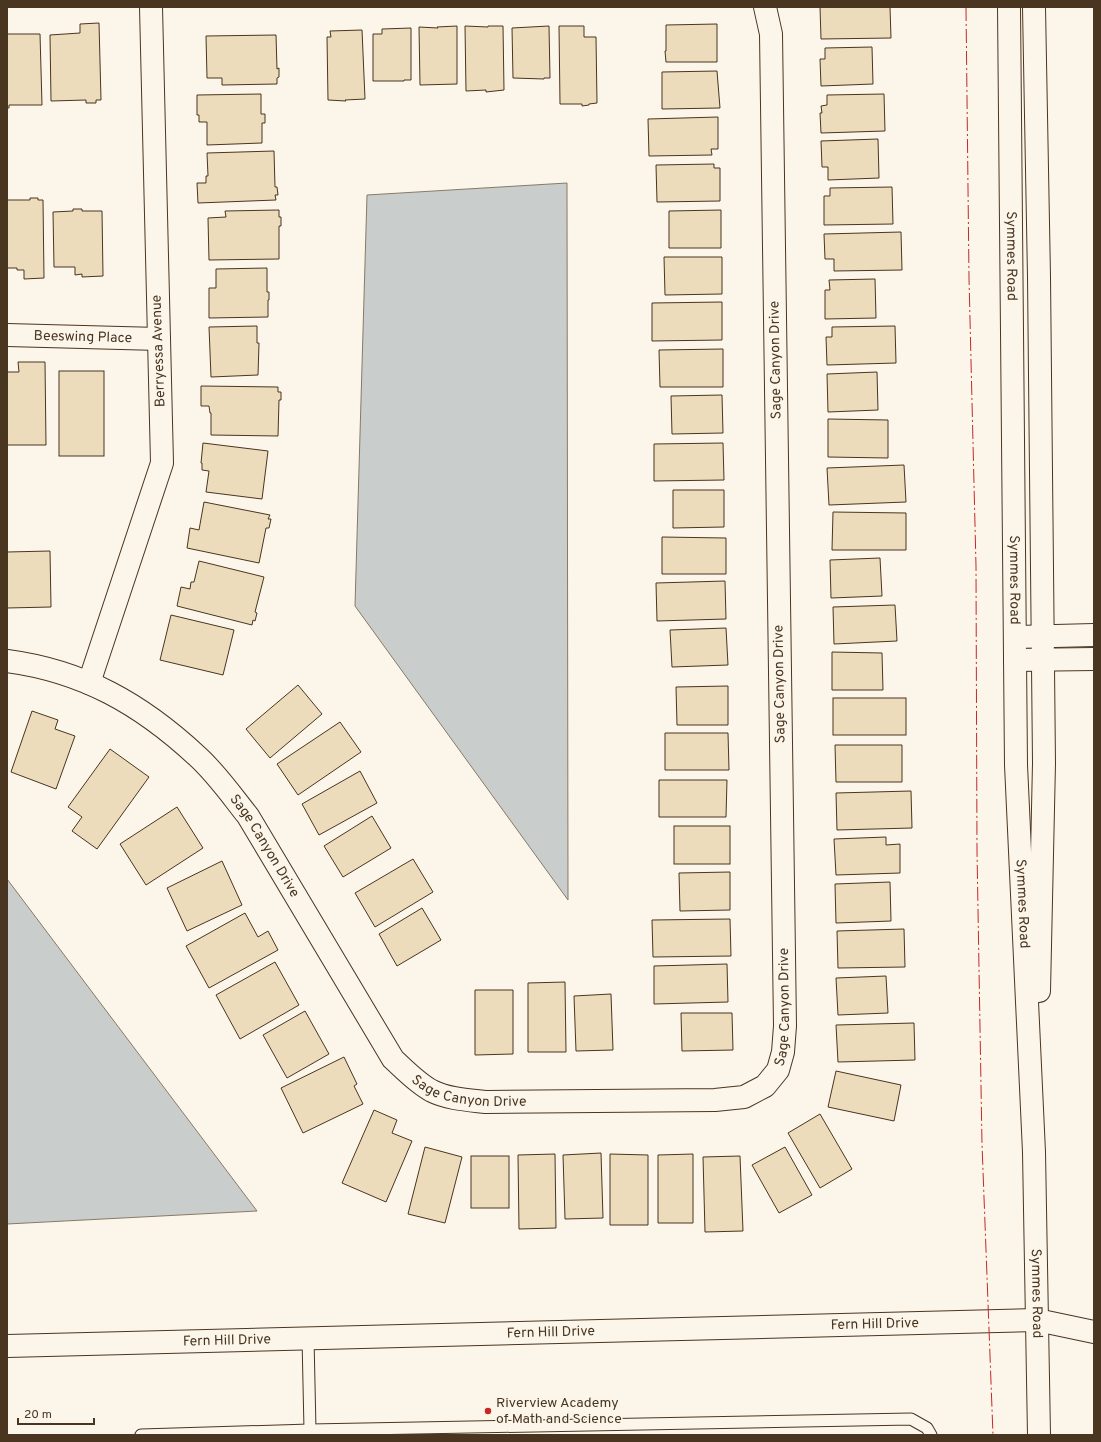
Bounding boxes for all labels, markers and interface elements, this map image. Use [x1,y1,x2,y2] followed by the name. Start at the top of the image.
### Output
[1002,211,1020,301] street label: Symmes Road
[149,294,169,408] street label: Berryessa Avenue
[766,301,786,419] street label: Sage Canyon Drive
[33,327,132,347] street label: Beeswing Place
[1005,535,1023,625] street label: Symmes Road
[770,625,790,743] street label: Sage Canyon Drive
[226,791,303,901] street label: Sage Canyon Drive
[1012,859,1033,949] street label: Symmes Road
[771,948,794,1068] street label: Sage Canyon Drive
[408,1071,526,1111] street label: Sage Canyon Drive
[1027,1249,1046,1338] street label: Symmes Road
[830,1314,919,1334] street label: Fern Hill Drive
[507,1323,595,1342] street label: Fern Hill Drive
[183,1331,271,1350] street label: Fern Hill Drive
[496,1395,622,1428] place label: Riverview Academy of Math and Science
[18,1400,94,1426] scale bar
[483,1406,493,1416] marker: Riverview Academy of Math and Science
[24,1407,52,1423] text: 20 m

